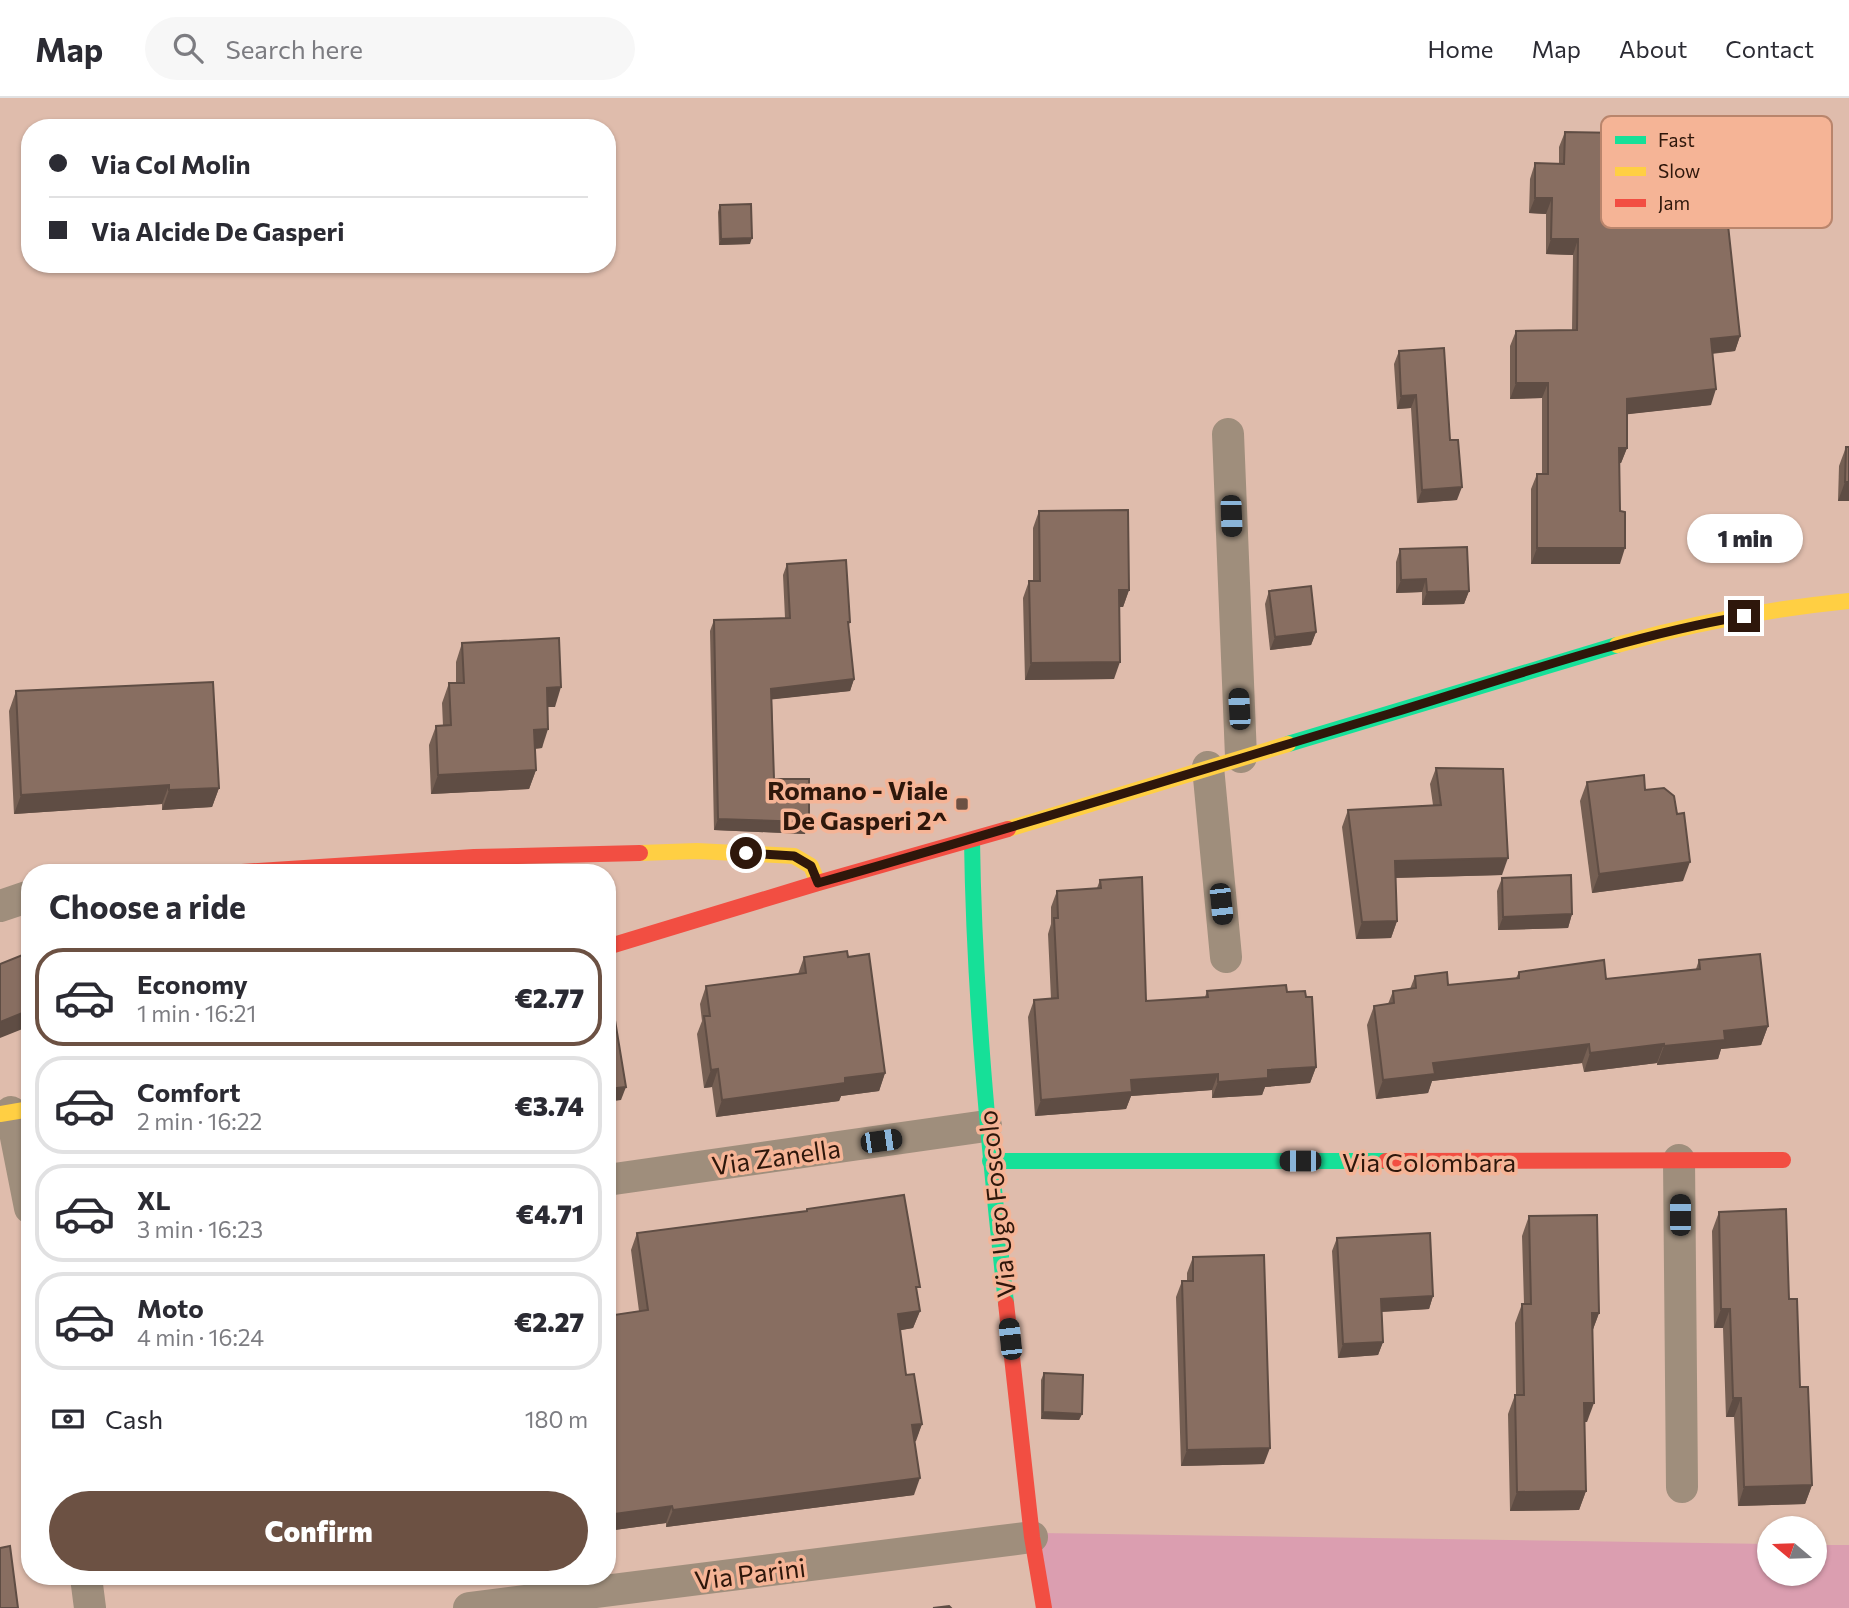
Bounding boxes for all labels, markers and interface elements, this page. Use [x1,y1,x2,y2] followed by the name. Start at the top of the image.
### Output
[145,17,635,80] search box
[35,28,103,69] text: Map
[169,29,207,67] icon: search
[225,33,363,64] text: Search here
[1428,34,1494,63] text: Home
[1532,34,1581,63] text: Map
[1619,34,1687,63] text: About
[1725,34,1814,63] text: Contact
[1601,116,1832,228] legend
[1658,128,1695,151] text: Fast
[91,148,251,179] text: Via Col Molin
[1658,159,1700,182] text: Slow
[1658,191,1690,214] text: Jam
[91,215,344,246] text: Via Alcide De Gasperi
[1220,495,1243,537] car
[1686,514,1802,564] callout: 1 min
[1717,524,1773,552] text: 1 min
[1728,600,1760,632] route end
[1228,687,1251,731] car
[767,774,948,835] place label: Romano - Viale De Gasperi 2^
[954,796,970,812] marker: Romano - Viale De Gasperi 2^
[730,837,762,869] route start
[1209,882,1234,926] car
[49,886,246,926] text: Choose a ride
[53,966,116,1029] icon: car
[137,968,248,999] text: Economy
[514,982,584,1013] text: €2.77
[137,999,256,1027] text: 1 min · 16:21
[53,1074,116,1137] icon: car
[137,1076,240,1107] text: Comfort
[514,1090,584,1121] text: €3.74
[137,1107,262,1135] text: 2 min · 16:22
[971,1109,1021,1299] street label: Via Ugo Foscolo
[859,1128,904,1154] car
[710,1132,842,1180] street label: Via Zanella
[1342,1146,1516,1177] street label: Via Colombara
[1280,1151,1322,1172] car
[53,1182,116,1245] icon: car
[137,1184,171,1215] text: XL
[1670,1194,1691,1236] car
[516,1198,584,1229] text: €4.71
[137,1215,263,1243] text: 3 min · 16:23
[53,1290,116,1353] icon: car
[137,1292,204,1323] text: Moto
[514,1306,584,1337] text: €2.27
[998,1317,1023,1361] car
[137,1323,264,1351] text: 4 min · 16:24
[49,1400,87,1438] icon: cash
[105,1403,163,1434] text: Cash
[525,1405,588,1433] text: 180 m
[49,1491,588,1571] button: Confirm
[1757,1516,1827,1586] north arrow
[1757,1516,1827,1586] map controls
[693,1551,807,1595] street label: Via Parini

